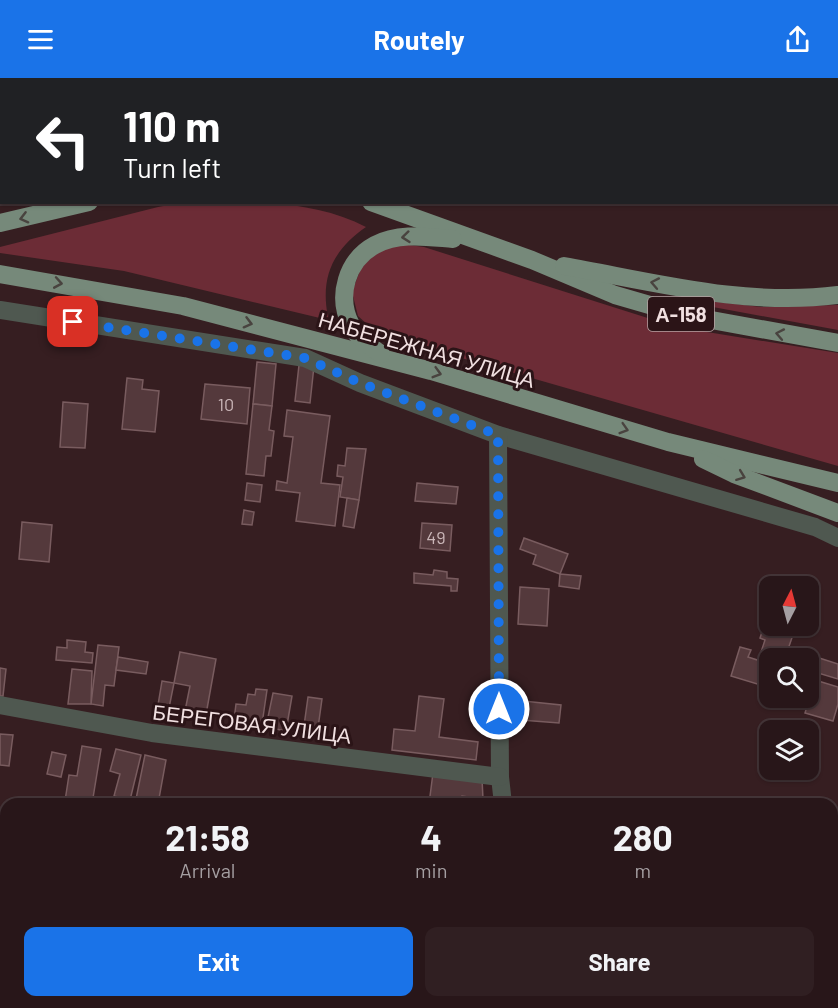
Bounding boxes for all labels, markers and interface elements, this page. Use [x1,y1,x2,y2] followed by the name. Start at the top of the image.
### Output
[24,23,57,56] icon: menu
[373,23,465,55] text: Routely
[781,23,814,56] icon: share
[123,100,220,150] text: 110 m
[24,102,102,180] icon: left
[123,151,221,183] text: Turn left
[19,211,29,224] one-way arrow
[401,230,410,243] one-way arrow
[52,276,62,289] one-way arrow
[650,277,660,290] one-way arrow
[47,296,98,347] pin
[648,297,714,331] road number: А-158
[56,305,89,338] icon: arrive
[316,306,538,392] street label: НАБЕРЕЖНАЯ УЛИЦА
[243,316,253,329] one-way arrow
[776,328,786,341] one-way arrow
[431,366,442,378] one-way arrow
[218,393,234,415] house number: 10
[618,422,629,434] one-way arrow
[734,469,745,481] one-way arrow
[426,526,446,548] house number: 49
[759,576,819,636] north arrow
[759,576,819,780] map controls
[759,648,819,708] button: search
[467,677,531,741] position arrow
[151,698,353,748] street label: БЕРЕГОВАЯ УЛИЦА
[759,720,819,780] button: layers
[165,815,250,858] text: 21:58
[420,815,442,858] text: 4
[613,815,673,858] text: 280
[180,858,235,882] text: Arrival
[415,858,447,882] text: min
[634,858,651,882] text: m
[24,927,413,996] button: Exit
[425,927,814,996] button: Share

